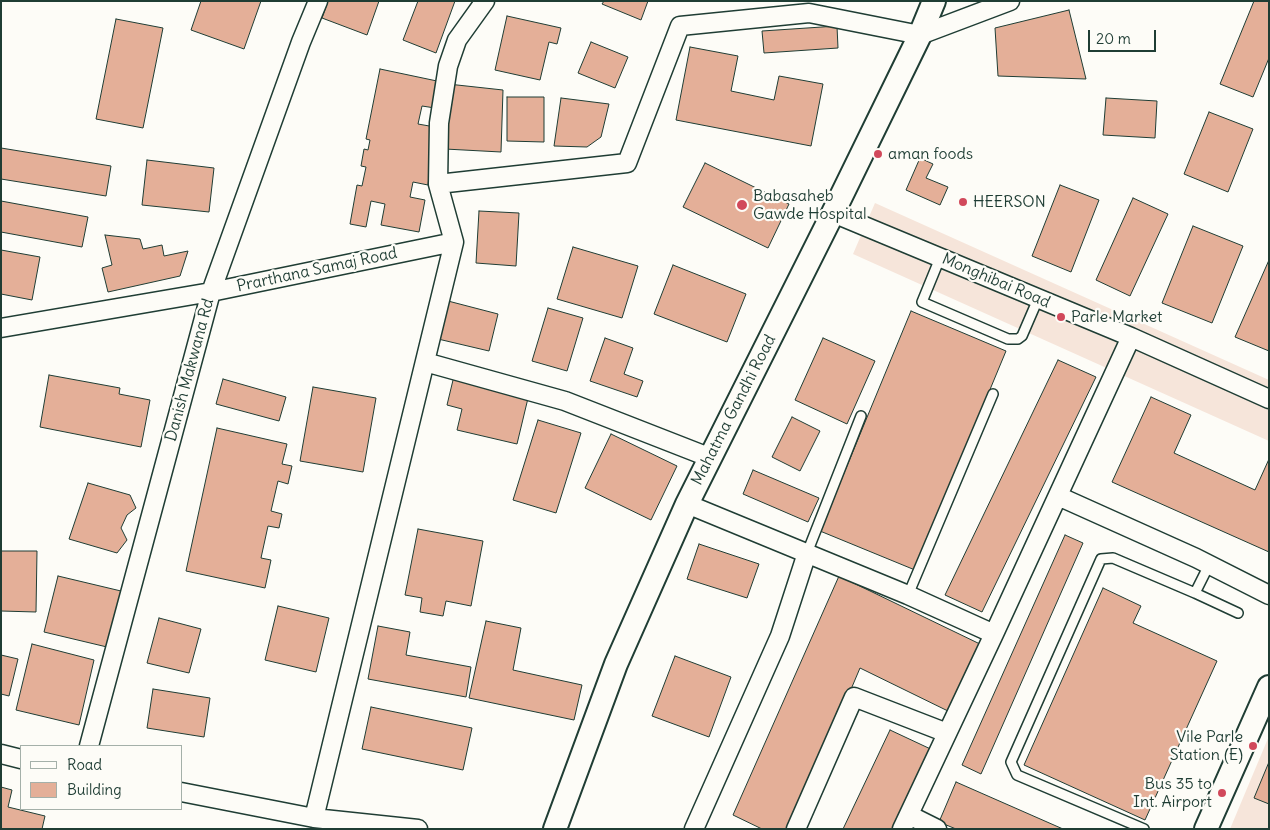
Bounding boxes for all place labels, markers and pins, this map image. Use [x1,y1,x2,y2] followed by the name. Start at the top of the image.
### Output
[888,144,973,164] place label: aman foods
[872,148,884,160] marker: aman foods
[753,186,867,224] place label: Babasaheb Gawde Hospital
[973,192,1046,212] place label: HEERSON
[957,196,969,208] marker: HEERSON
[735,198,749,212] marker: Babasaheb Gawde Hospital
[1071,307,1162,327] place label: Parle Market
[1055,311,1067,323] marker: Parle Market
[1170,727,1243,765] place label: Vile Parle Station (E)
[1247,740,1259,752] marker: Vile Parle Station (E)
[1133,774,1212,812] place label: Bus 35 to Int. Airport
[1216,787,1228,799] marker: Bus 35 to Int. Airport

